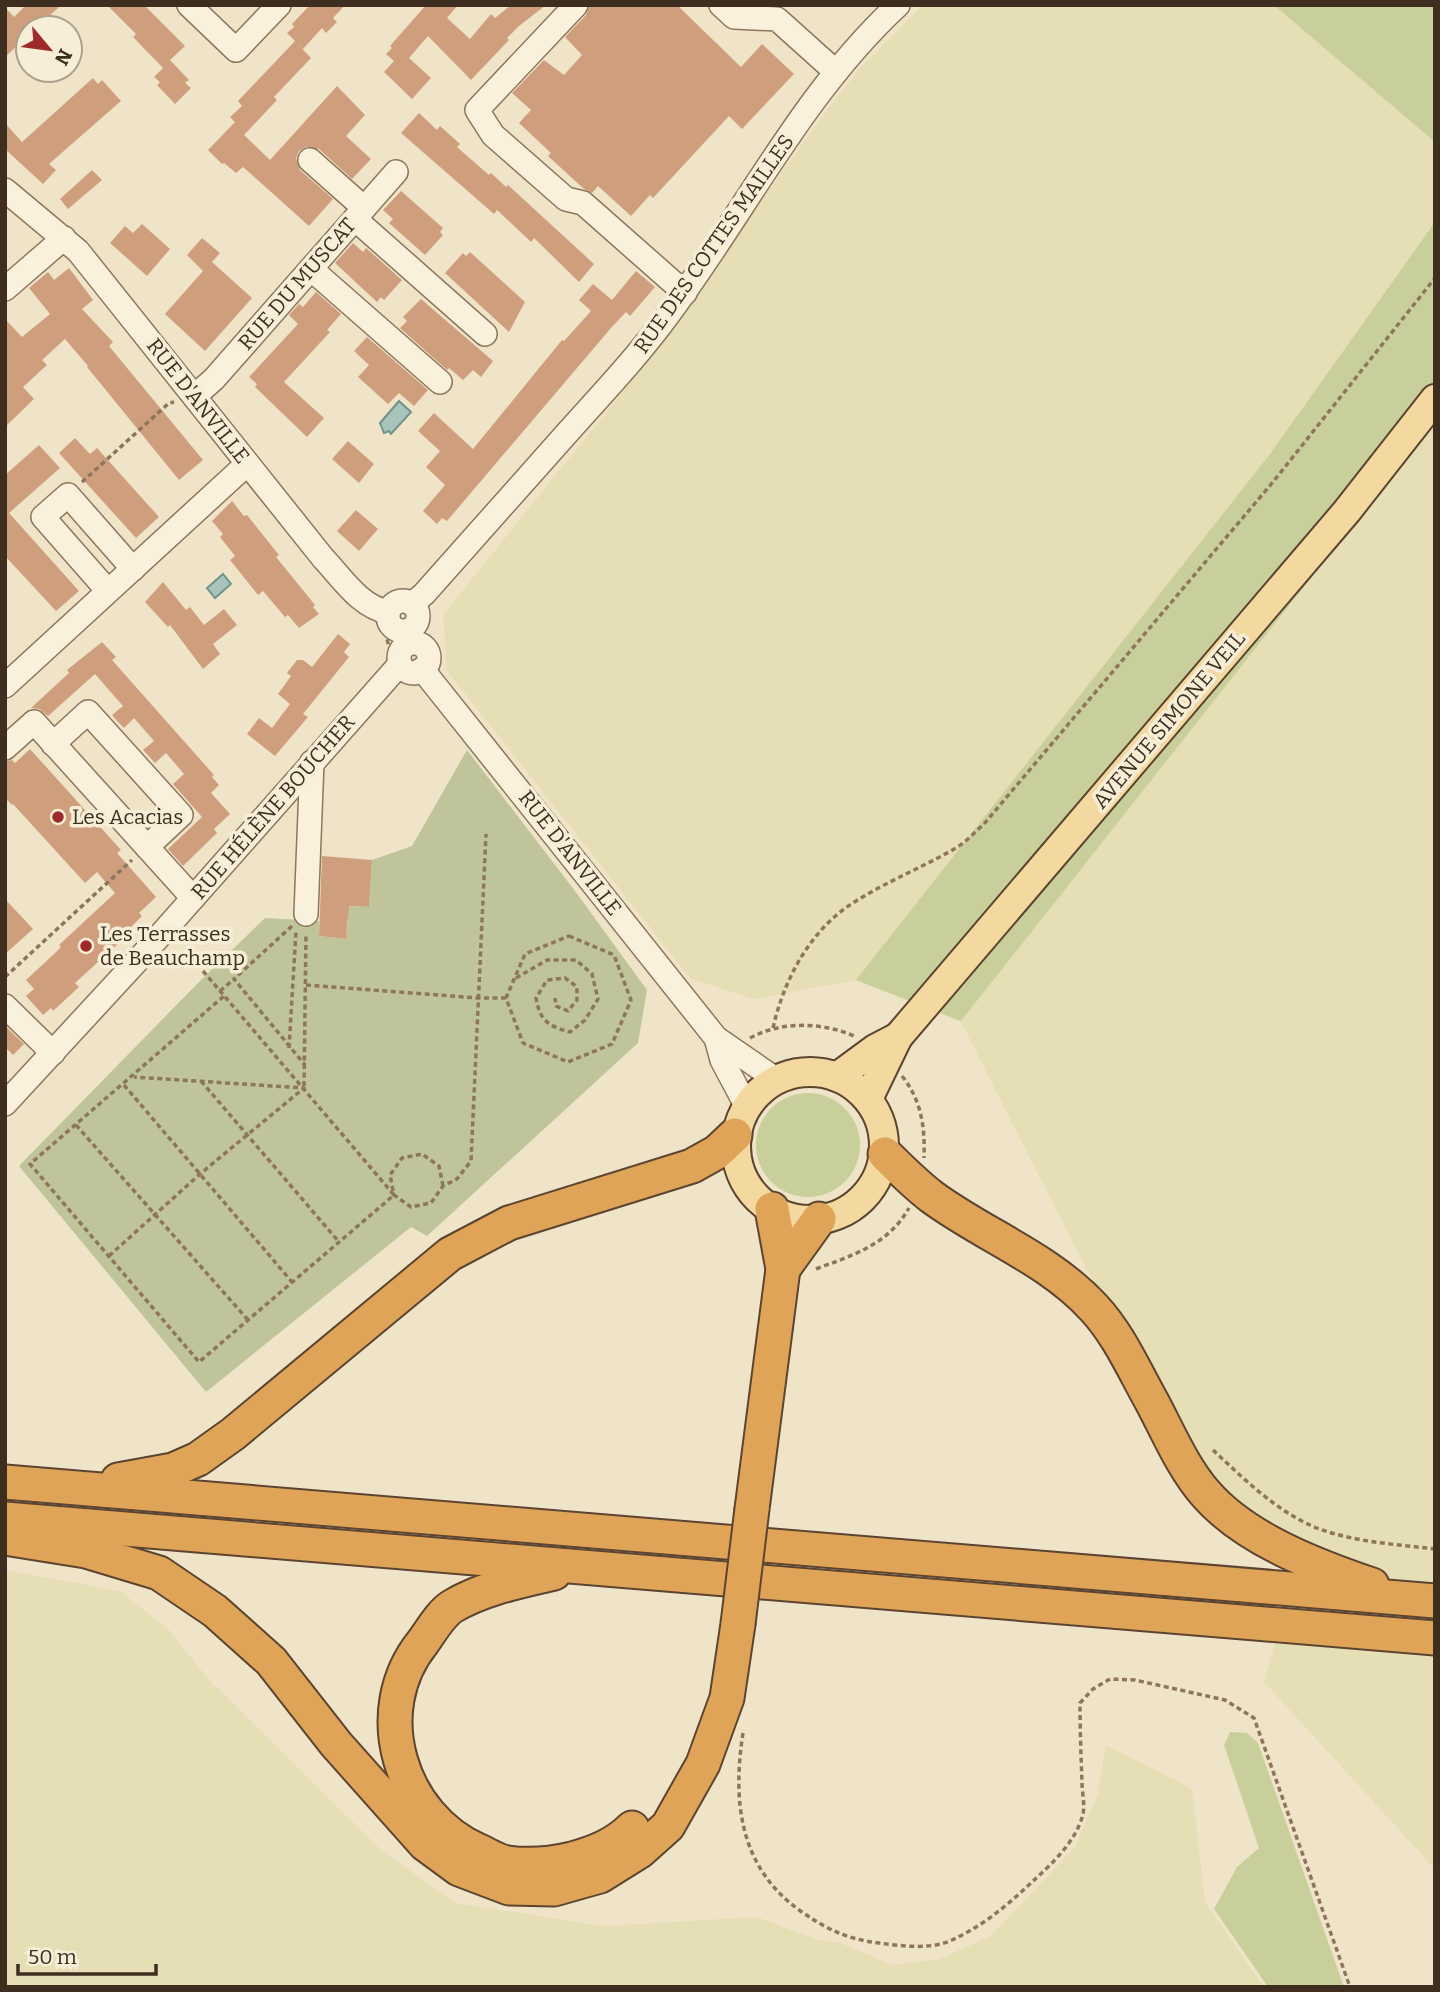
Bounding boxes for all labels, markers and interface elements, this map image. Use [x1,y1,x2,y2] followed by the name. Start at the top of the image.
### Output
[14,14,84,84] north arrow
[50,45,77,69] text: N
[628,129,800,359] street label: RUE DES COTTES MAILLES
[233,213,361,355] street label: RUE DU MUSCAT
[141,333,255,469] street label: RUE D'ANVILLE
[1087,626,1251,814] street label: AVENUE SIMONE VEIL
[186,709,360,905] street label: RUE HÉLÈNE BOUCHER
[513,785,627,921] street label: RUE D'ANVILLE
[72,804,183,830] place label: Les Acacias
[50,809,66,825] marker: Les Acacias
[100,921,245,971] place label: Les Terrasses de Beauchamp
[78,938,94,954] marker: Les Terrasses de Beauchamp
[18,1932,156,1976] scale bar
[28,1944,77,1970] text: 50 m

